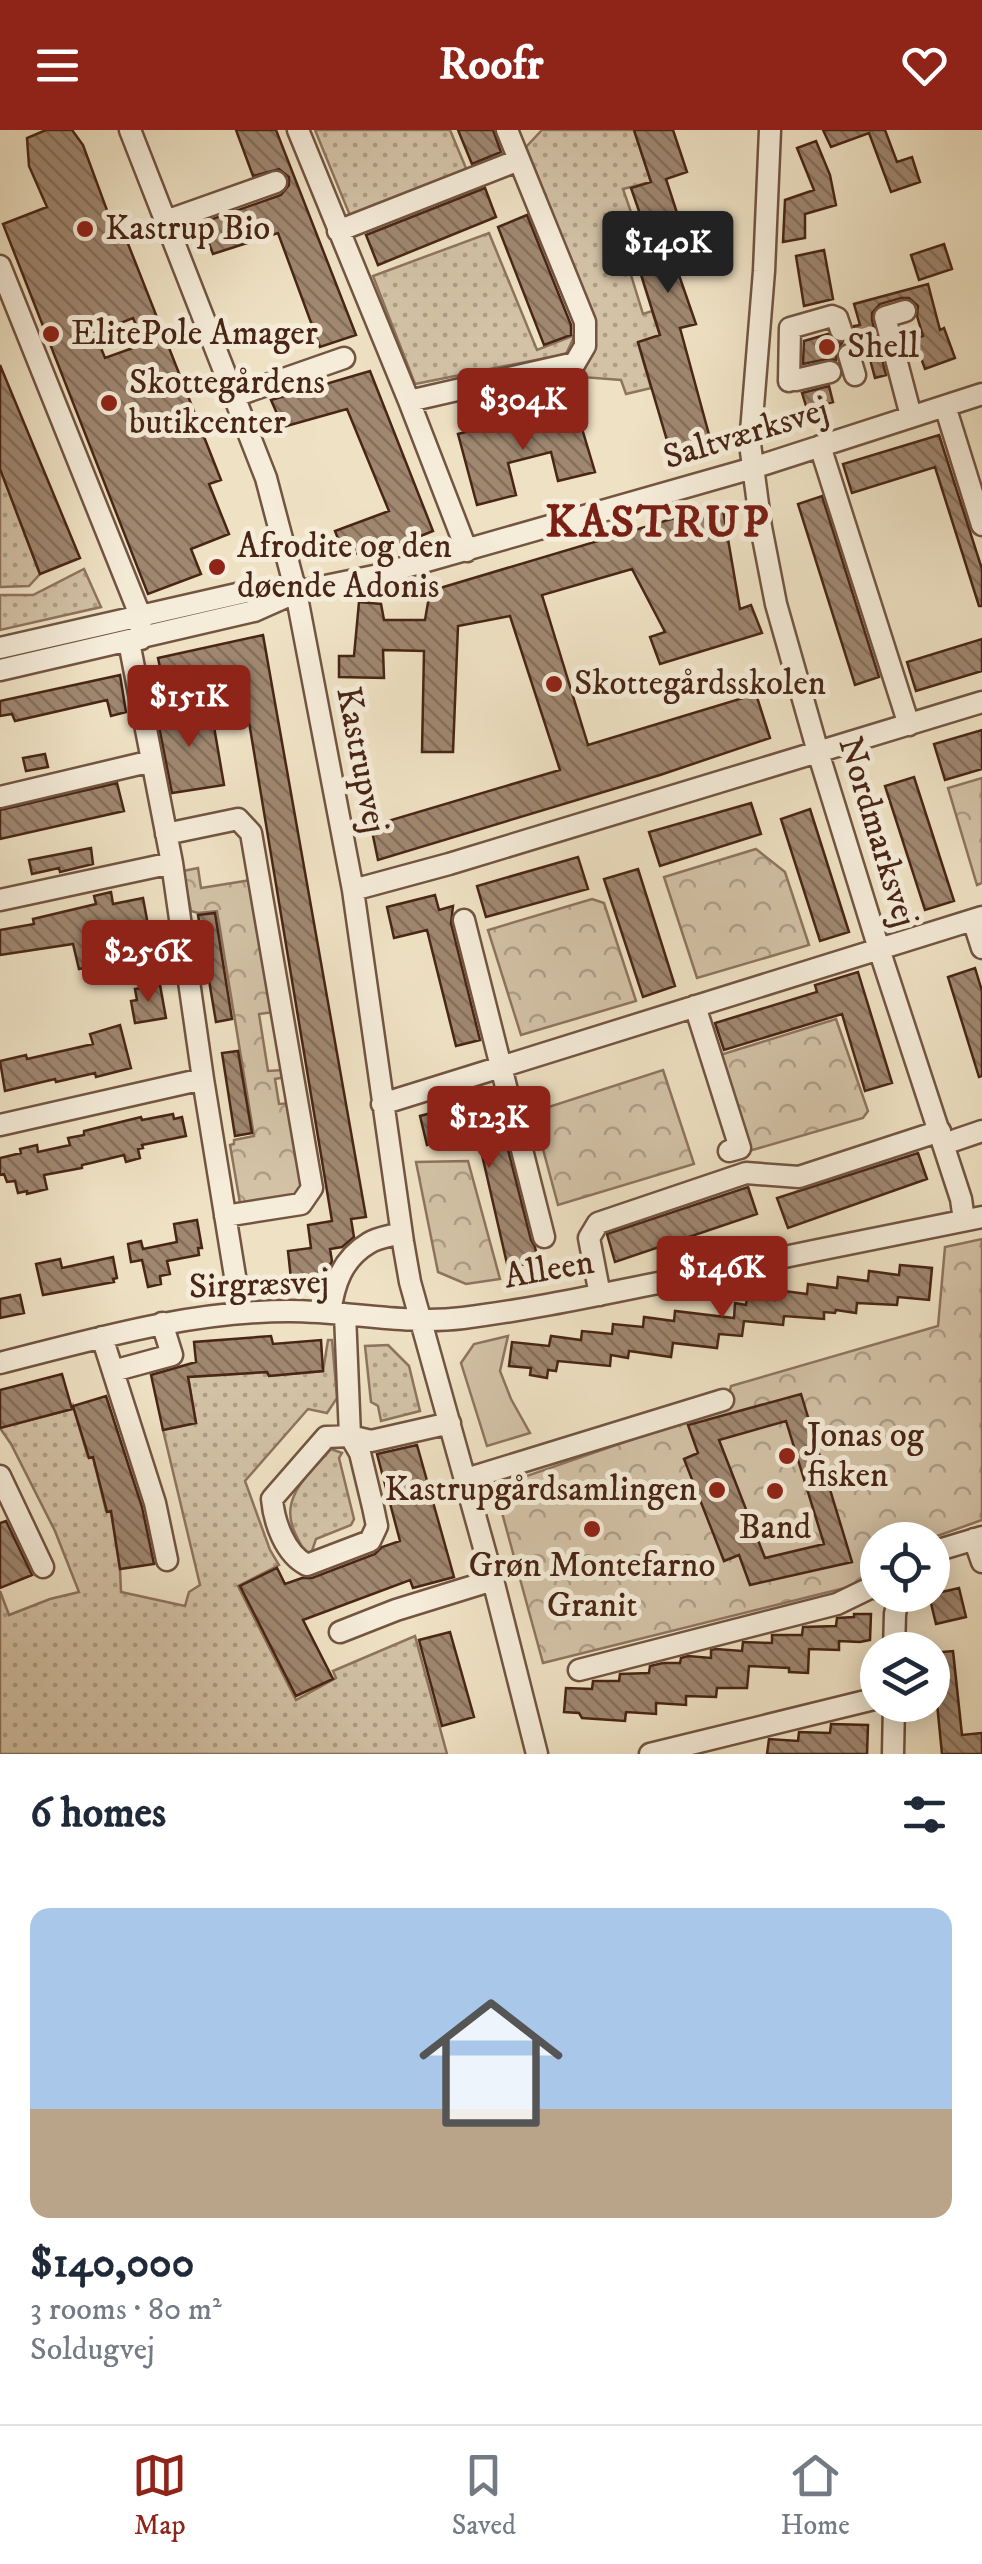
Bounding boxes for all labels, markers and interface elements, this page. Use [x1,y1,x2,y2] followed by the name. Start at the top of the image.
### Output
[439,37,543,93] text: Roofr
[30,38,85,93] icon: menu
[897,38,952,93] icon: heart
[105,207,270,251] place label: Kastrup Bio
[598,211,738,296] pin: $140K
[74,218,96,240] marker: Kastrup Bio
[624,223,712,263] text: $140K
[71,312,318,356] place label: ElitePole Amager
[40,323,62,345] marker: ElitePole Amager
[847,325,920,369] place label: Shell
[816,336,838,358] marker: Shell
[129,361,325,445] place label: Skottegårdens butikcenter
[453,368,593,453] pin: $304K
[479,380,567,420] text: $304K
[658,388,834,480] street label: Saltværksvej
[98,392,120,414] marker: Skottegårdens butikcenter
[545,495,771,551] district label: KASTRUP
[237,525,452,609] place label: Afrodite og den døende Adonis
[206,556,228,578] marker: Afrodite og den døende Adonis
[574,662,826,706] place label: Skottegårdsskolen
[119,665,259,750] pin: $151K
[543,673,565,695] marker: Skottegårdsskolen
[149,677,229,717] text: $151K
[325,683,397,837] street label: Kastrupvej
[827,732,927,932] street label: Nordmarksvej
[78,920,218,1005] pin: $256K
[104,932,192,972] text: $256K
[419,1086,559,1171] pin: $123K
[449,1098,529,1138] text: $123K
[652,1236,792,1321] pin: $146K
[501,1240,597,1300] street label: Alleen
[679,1248,765,1288] text: $146K
[188,1261,330,1309] street label: Sirgræsvej
[804,1414,925,1498] place label: Jonas og fisken
[776,1445,798,1467] marker: Jonas og fisken
[384,1468,697,1512] place label: Kastrupgårdsamlingen
[706,1479,728,1501] marker: Kastrupgårdsamlingen
[764,1480,786,1502] marker: Band
[739,1506,812,1550] place label: Band
[581,1518,603,1540] marker: Grøn Montefarno Granit
[860,1522,950,1722] map controls
[860,1522,950,1612] button: locate
[469,1544,715,1628] place label: Grøn Montefarno Granit
[860,1632,950,1722] button: layers
[897,1787,952,1842] icon: filters
[30,1788,166,1840] text: 6 homes
[401,1973,581,2153] icon: home
[30,2238,194,2290] text: $140,000
[30,2290,222,2330] text: 3 rooms · 80 m²
[30,2330,155,2370] text: Soldugvej
[132,2448,187,2543] tab: Map
[452,2448,516,2543] tab: Saved
[781,2448,850,2543] tab: Home

